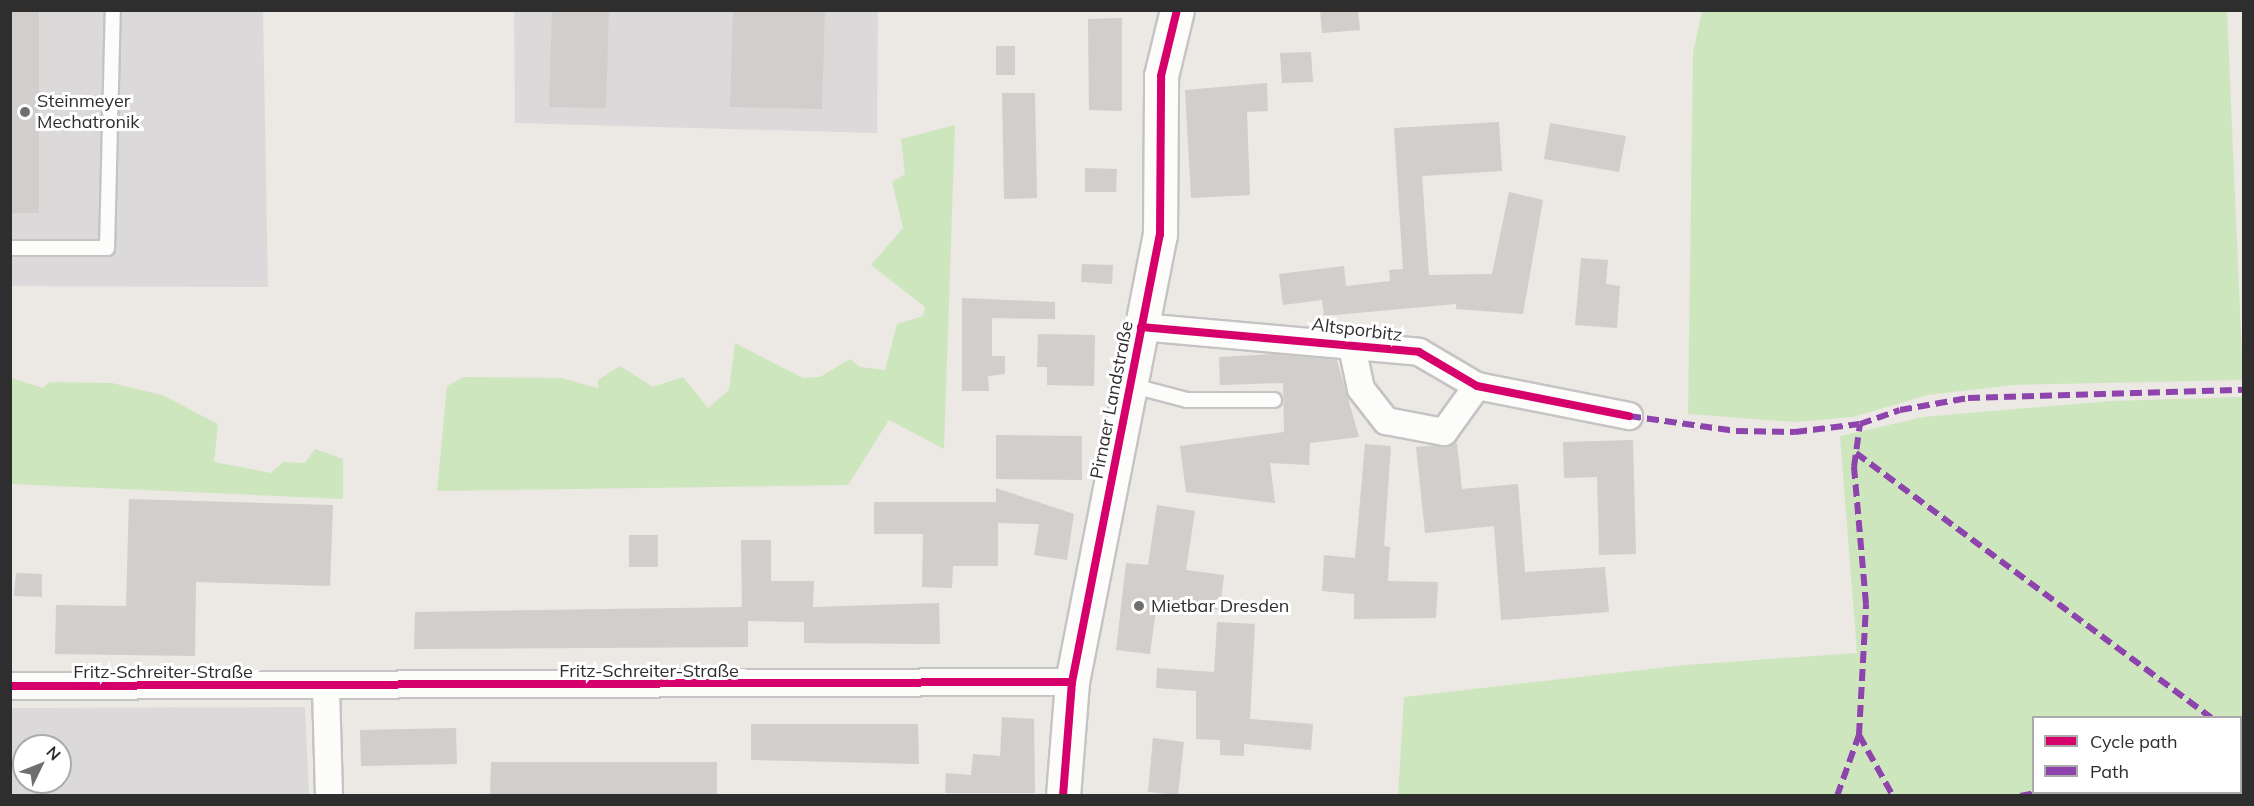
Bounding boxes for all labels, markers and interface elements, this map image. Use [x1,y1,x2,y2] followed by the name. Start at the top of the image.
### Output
[37,91,140,134] place label: Steinmeyer Mechatronik
[18,105,32,119] marker: Steinmeyer Mechatronik
[1310,314,1404,346] street label: Altsporbitz
[1086,319,1138,481] street label: Pirnaer Landstraße
[1151,595,1289,617] place label: Mietbar Dresden
[1132,599,1146,613] marker: Mietbar Dresden
[559,660,739,682] street label: Fritz-Schreiter-Straße
[73,661,253,683] street label: Fritz-Schreiter-Straße
[2032,716,2242,794] legend
[2090,730,2177,753] text: Cycle path
[12,734,72,794] north arrow
[42,742,65,764] text: N
[2090,760,2129,783] text: Path

